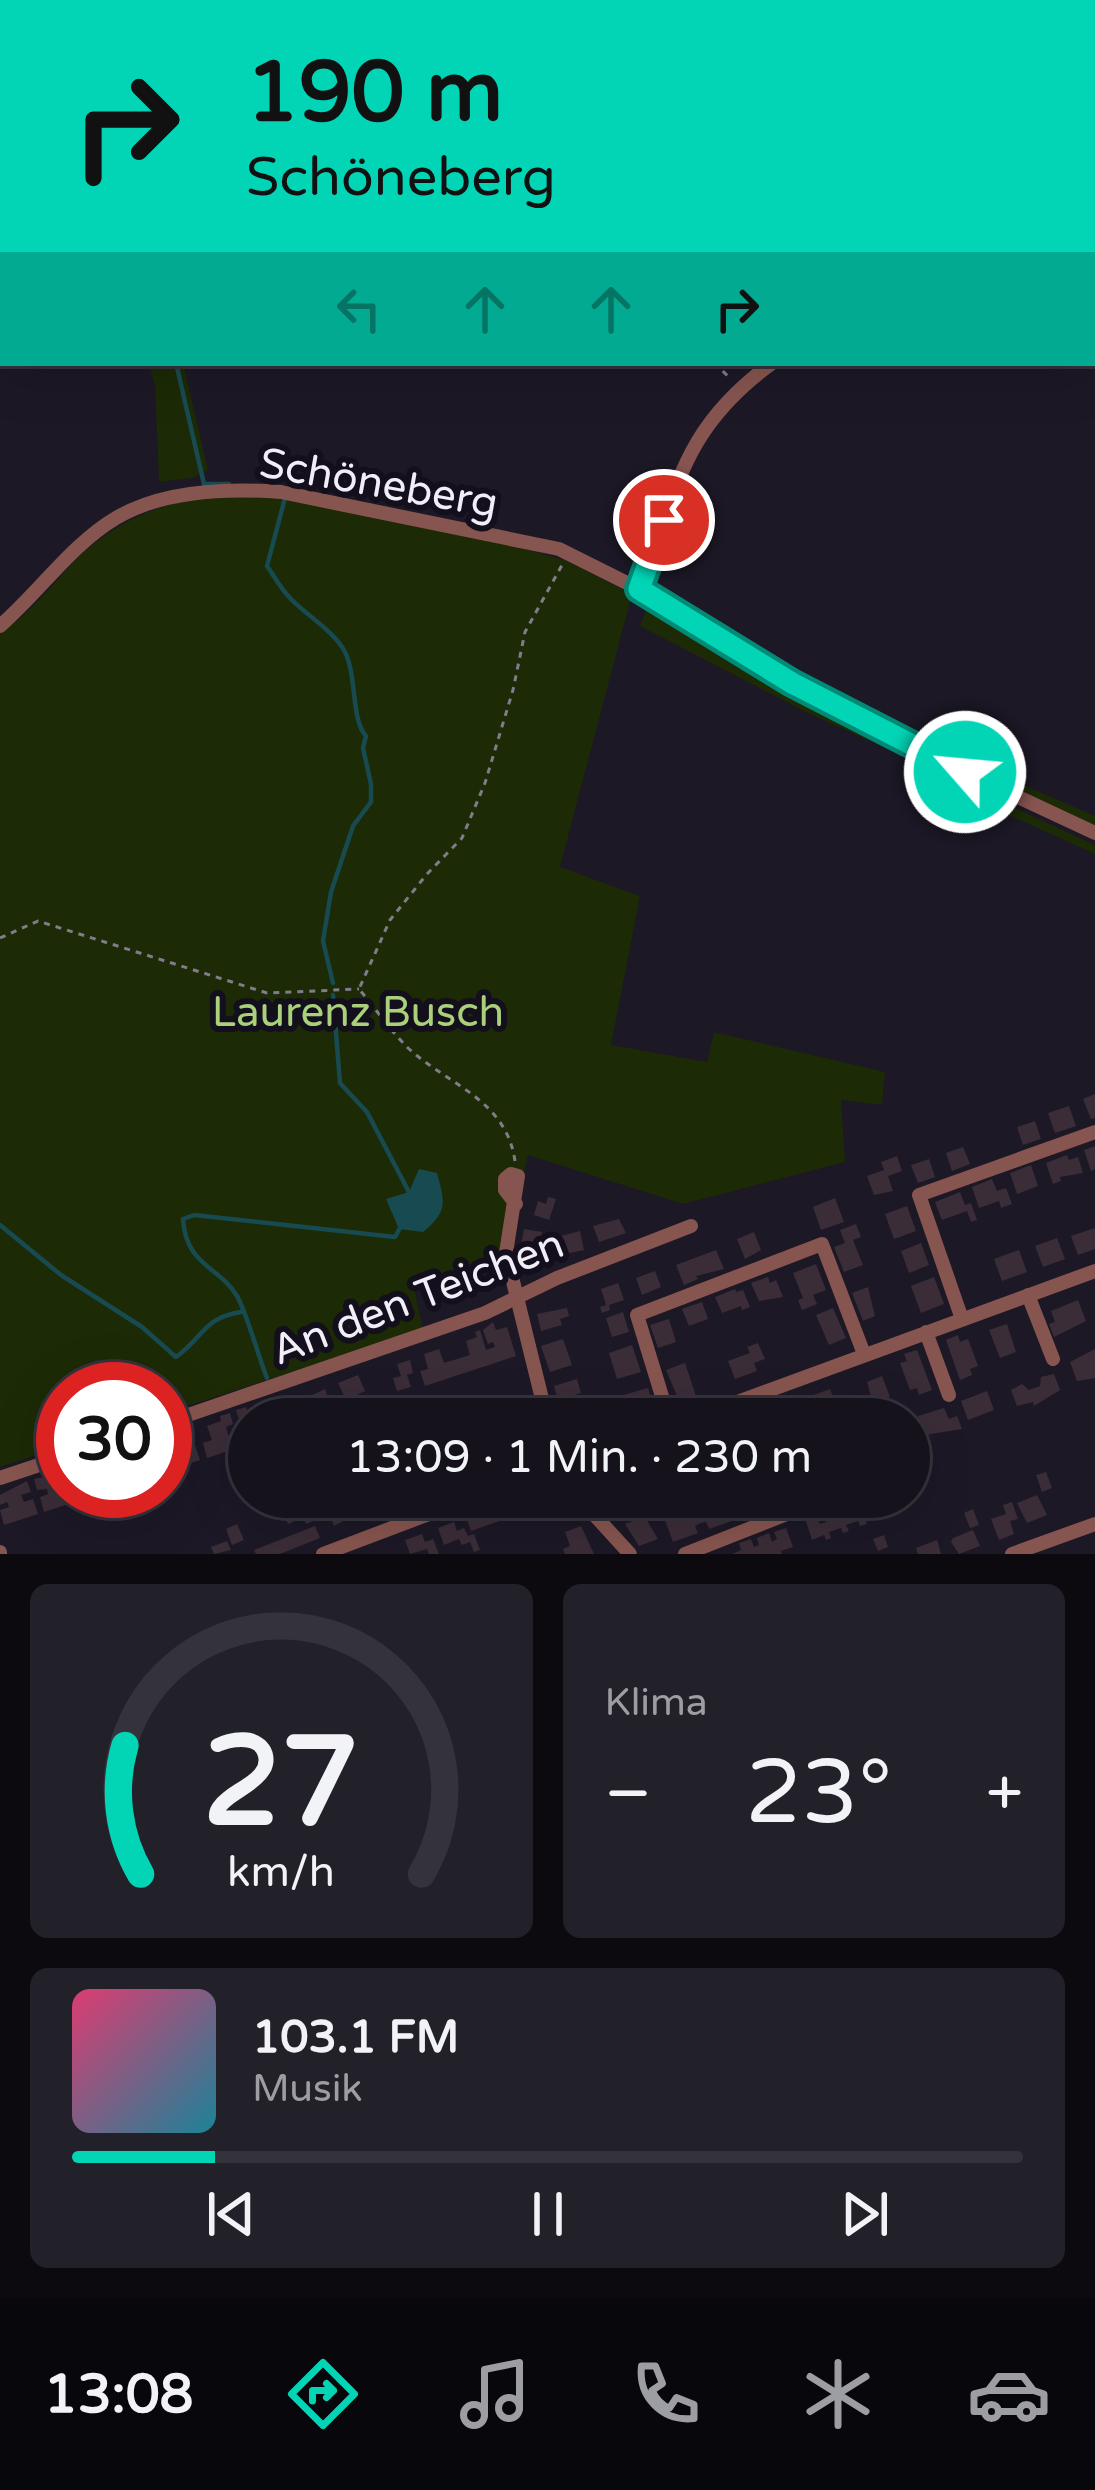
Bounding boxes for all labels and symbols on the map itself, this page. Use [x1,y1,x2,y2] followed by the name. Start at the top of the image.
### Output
[256,437,502,530] street label: Schöneberg
[613,469,715,571] pin
[902,709,1028,835] position arrow
[212,987,504,1038] park label: Laurenz Busch
[264,1218,571,1377] street label: An den Teichen
[36,1362,192,1518] speed limit sign: 30

